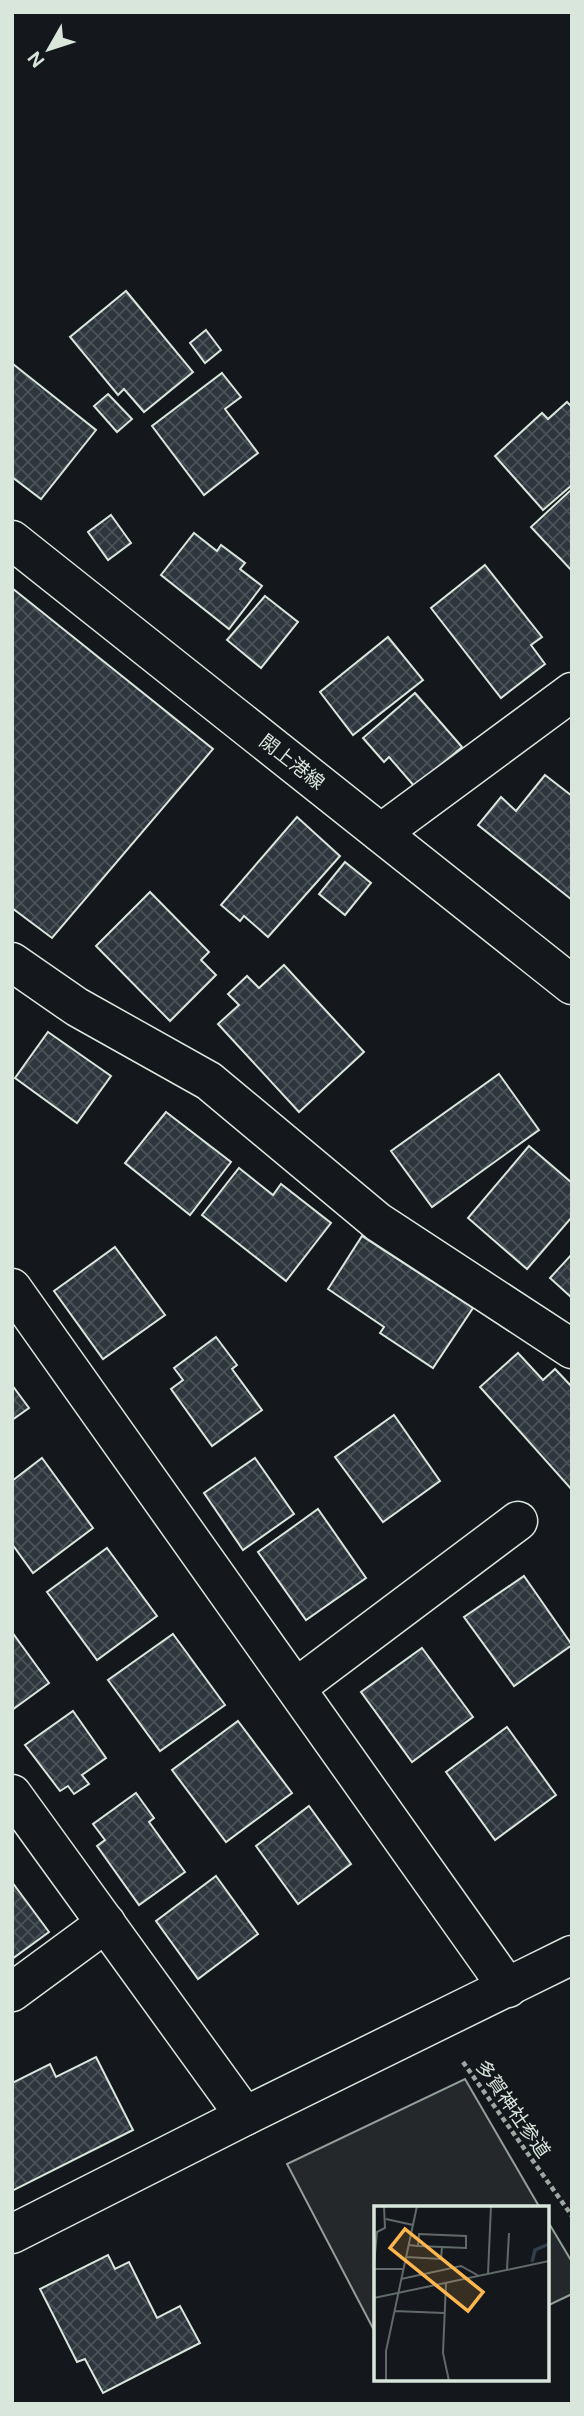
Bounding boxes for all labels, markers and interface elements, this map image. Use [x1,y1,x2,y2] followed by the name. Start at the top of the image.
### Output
[14,14,84,84] north arrow
[22,46,50,73] text: N
[254,729,330,795] street label: 閖上港線
[470,2055,556,2163] street label: 多賀神社参道
[374,2206,549,2381] inset map

